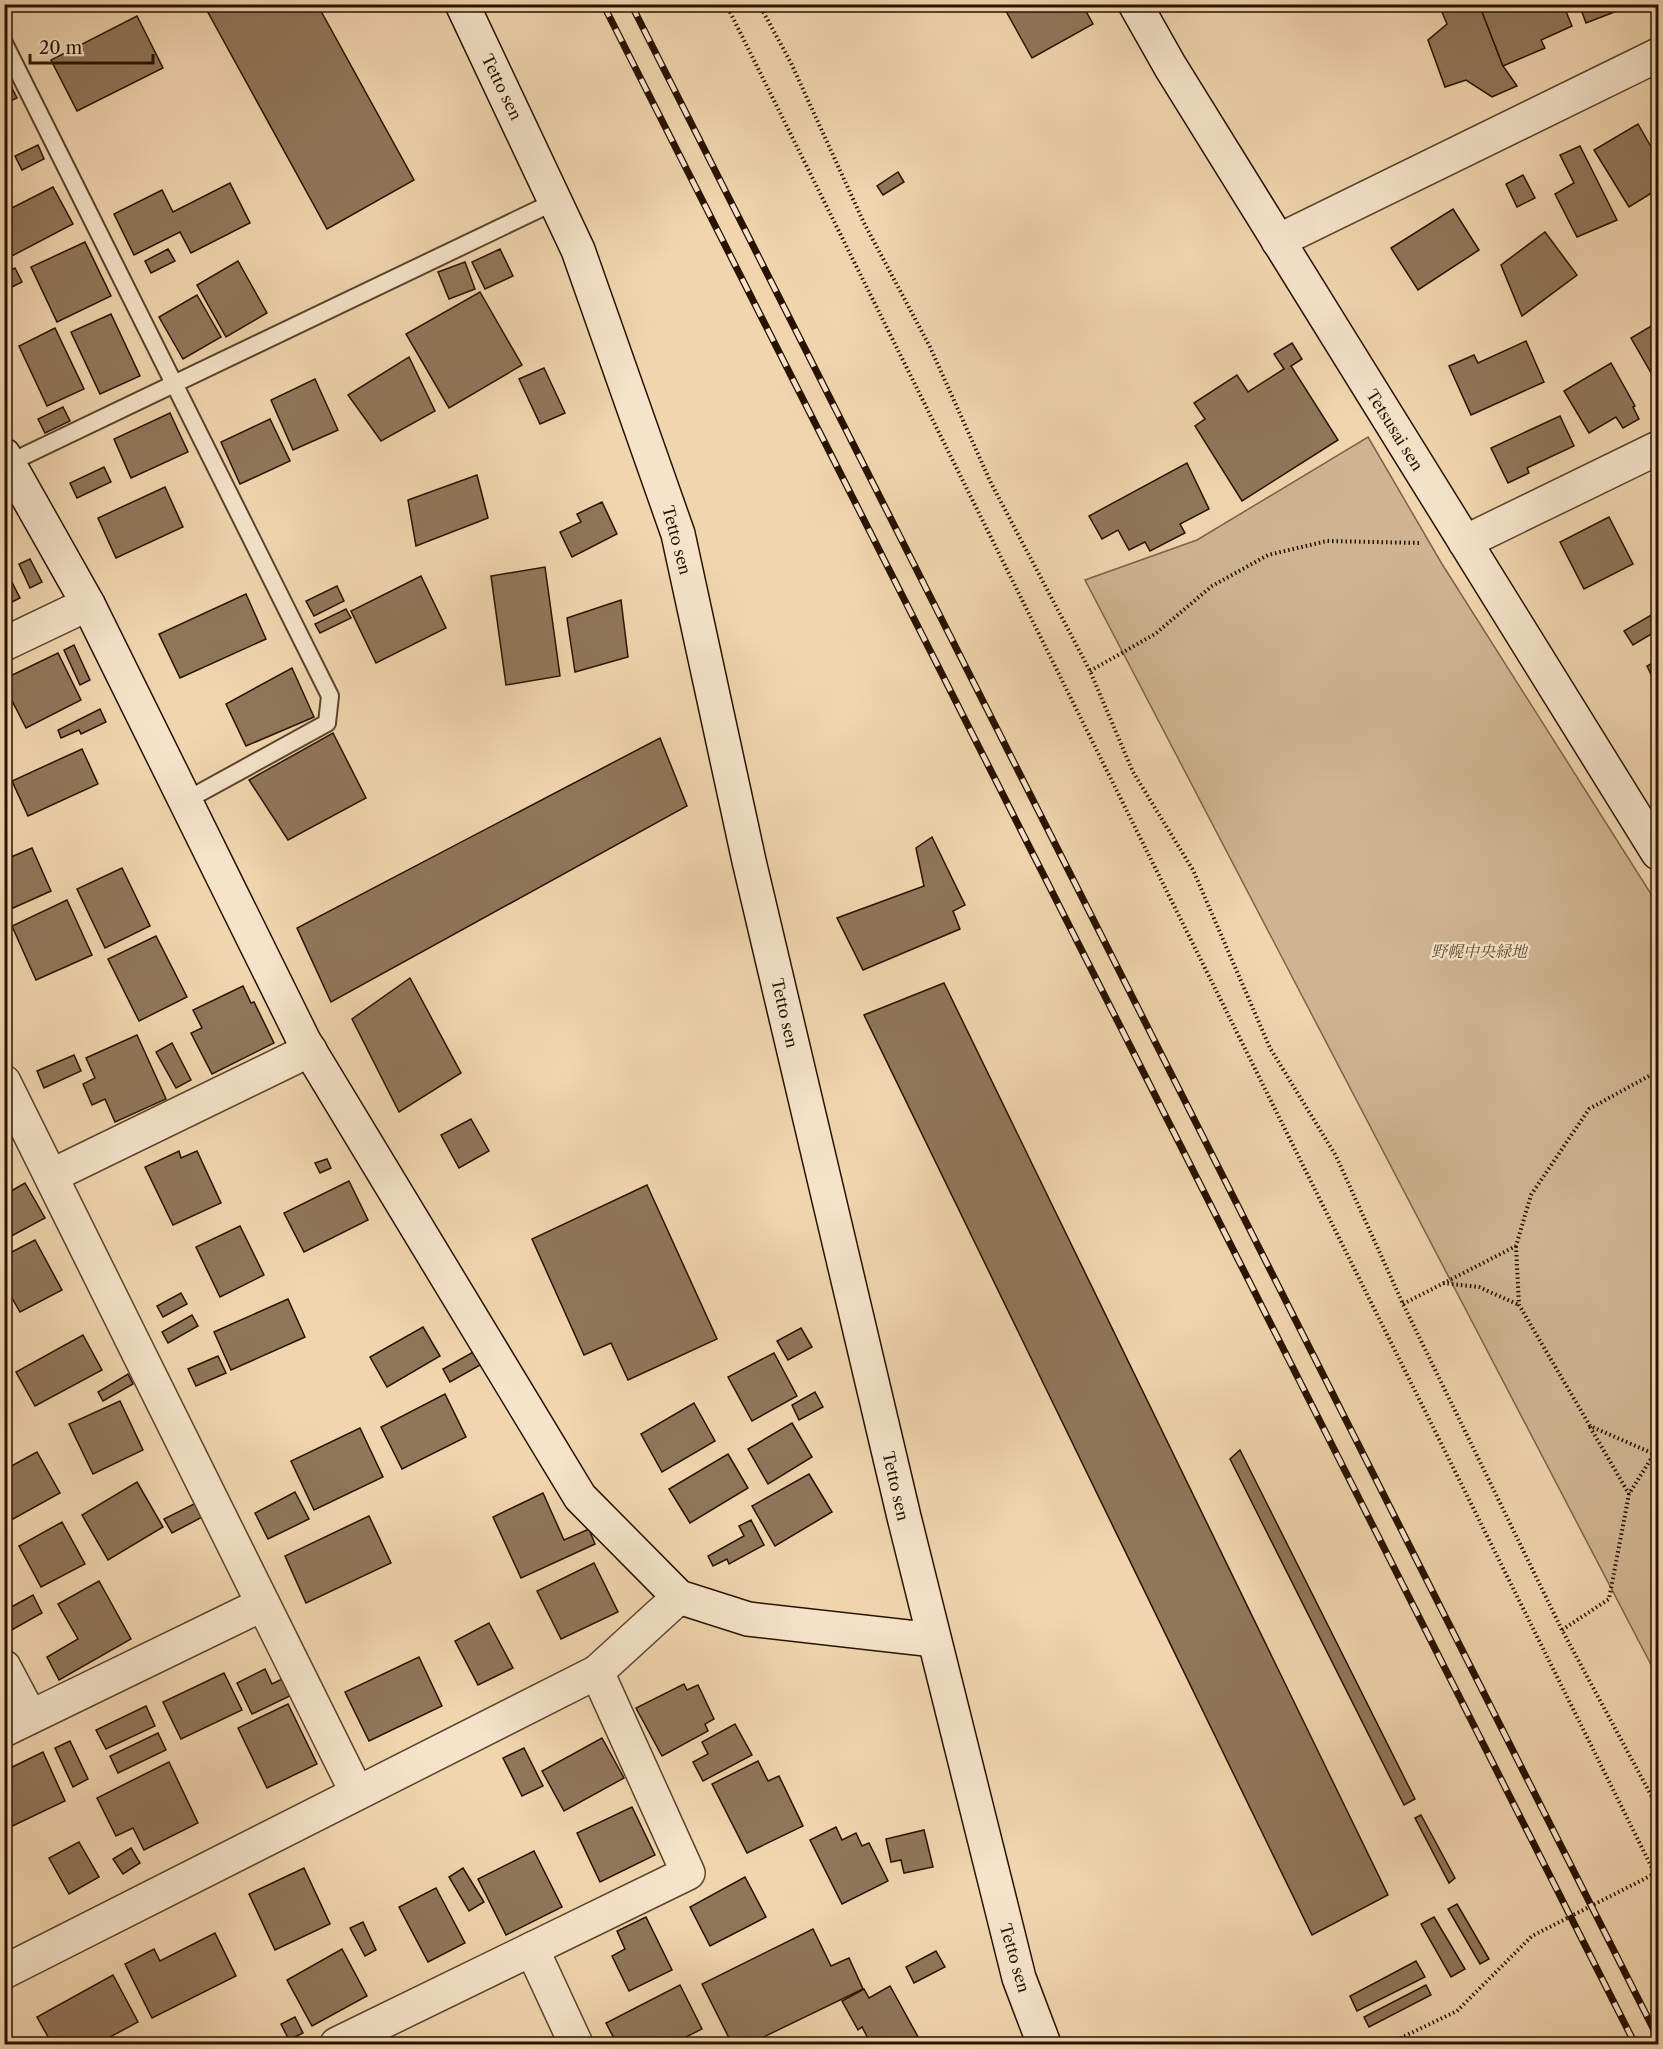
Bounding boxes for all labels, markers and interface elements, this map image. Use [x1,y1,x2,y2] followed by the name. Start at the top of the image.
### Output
[30,27,153,65] scale bar
[39,37,83,59] text: 20 m
[478,51,526,123] street label: Tetto sen
[1362,386,1428,474] street label: Tetsusai sen
[658,503,696,577] street label: Tetto sen
[1431,941,1529,961] park label: 野幌中央緑地
[767,976,803,1050] street label: Tetto sen
[878,1449,914,1523] street label: Tetto sen
[996,1921,1034,1995] street label: Tetto sen

